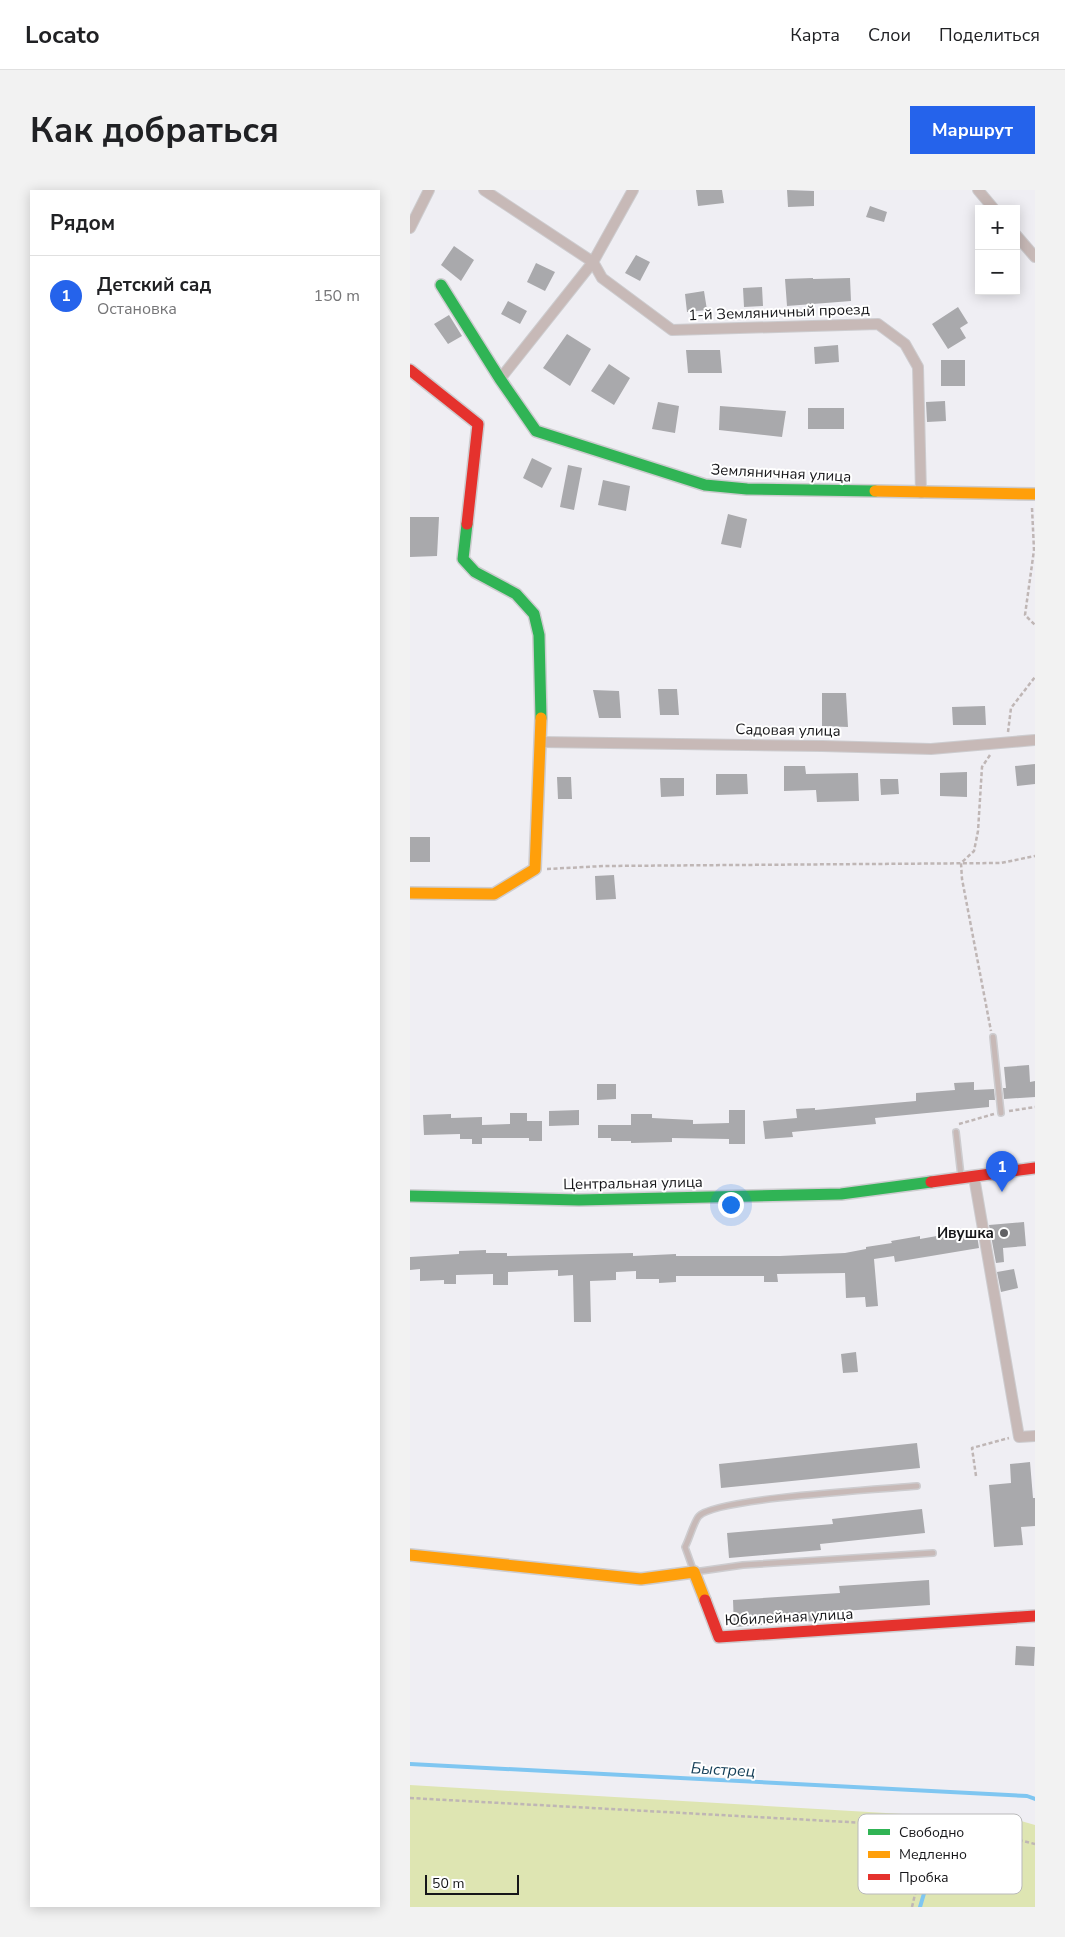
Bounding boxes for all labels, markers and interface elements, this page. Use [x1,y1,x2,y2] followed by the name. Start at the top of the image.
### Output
[25,19,100,51] text: Locato
[790,23,840,47] text: Карта
[868,23,911,47] text: Слои
[939,23,1040,47] text: Поделиться
[910,106,1035,154] button: Маршрут
[30,107,279,154] text: Как добраться
[975,205,1020,295] map controls
[975,205,1020,250] button: +
[50,209,115,237] text: Рядом
[975,250,1020,295] button: −
[97,272,211,298] text: Детский сад
[61,285,71,307] text: 1
[313,285,360,307] text: 150 m
[97,298,177,320] text: Остановка
[688,299,870,325] street label: 1-й Земляничный проезд
[710,459,852,487] street label: Земляничная улица
[735,719,841,741] street label: Садовая улица
[986,1151,1018,1192] pin: 1
[563,1172,703,1194] street label: Центральная улица
[718,1192,744,1218] your location
[937,1223,994,1243] place label: Ивушка
[998,1227,1010,1239] marker: Ивушка
[724,1604,854,1630] street label: Юбилейная улица
[690,1757,756,1783] water label: Быстрец
[858,1814,1022,1894] legend
[899,1823,964,1842] text: Свободно
[899,1845,967,1864] text: Медленно
[899,1868,949,1887] text: Пробка
[425,1872,519,1895] scale bar
[432,1874,464,1893] text: 50 m

